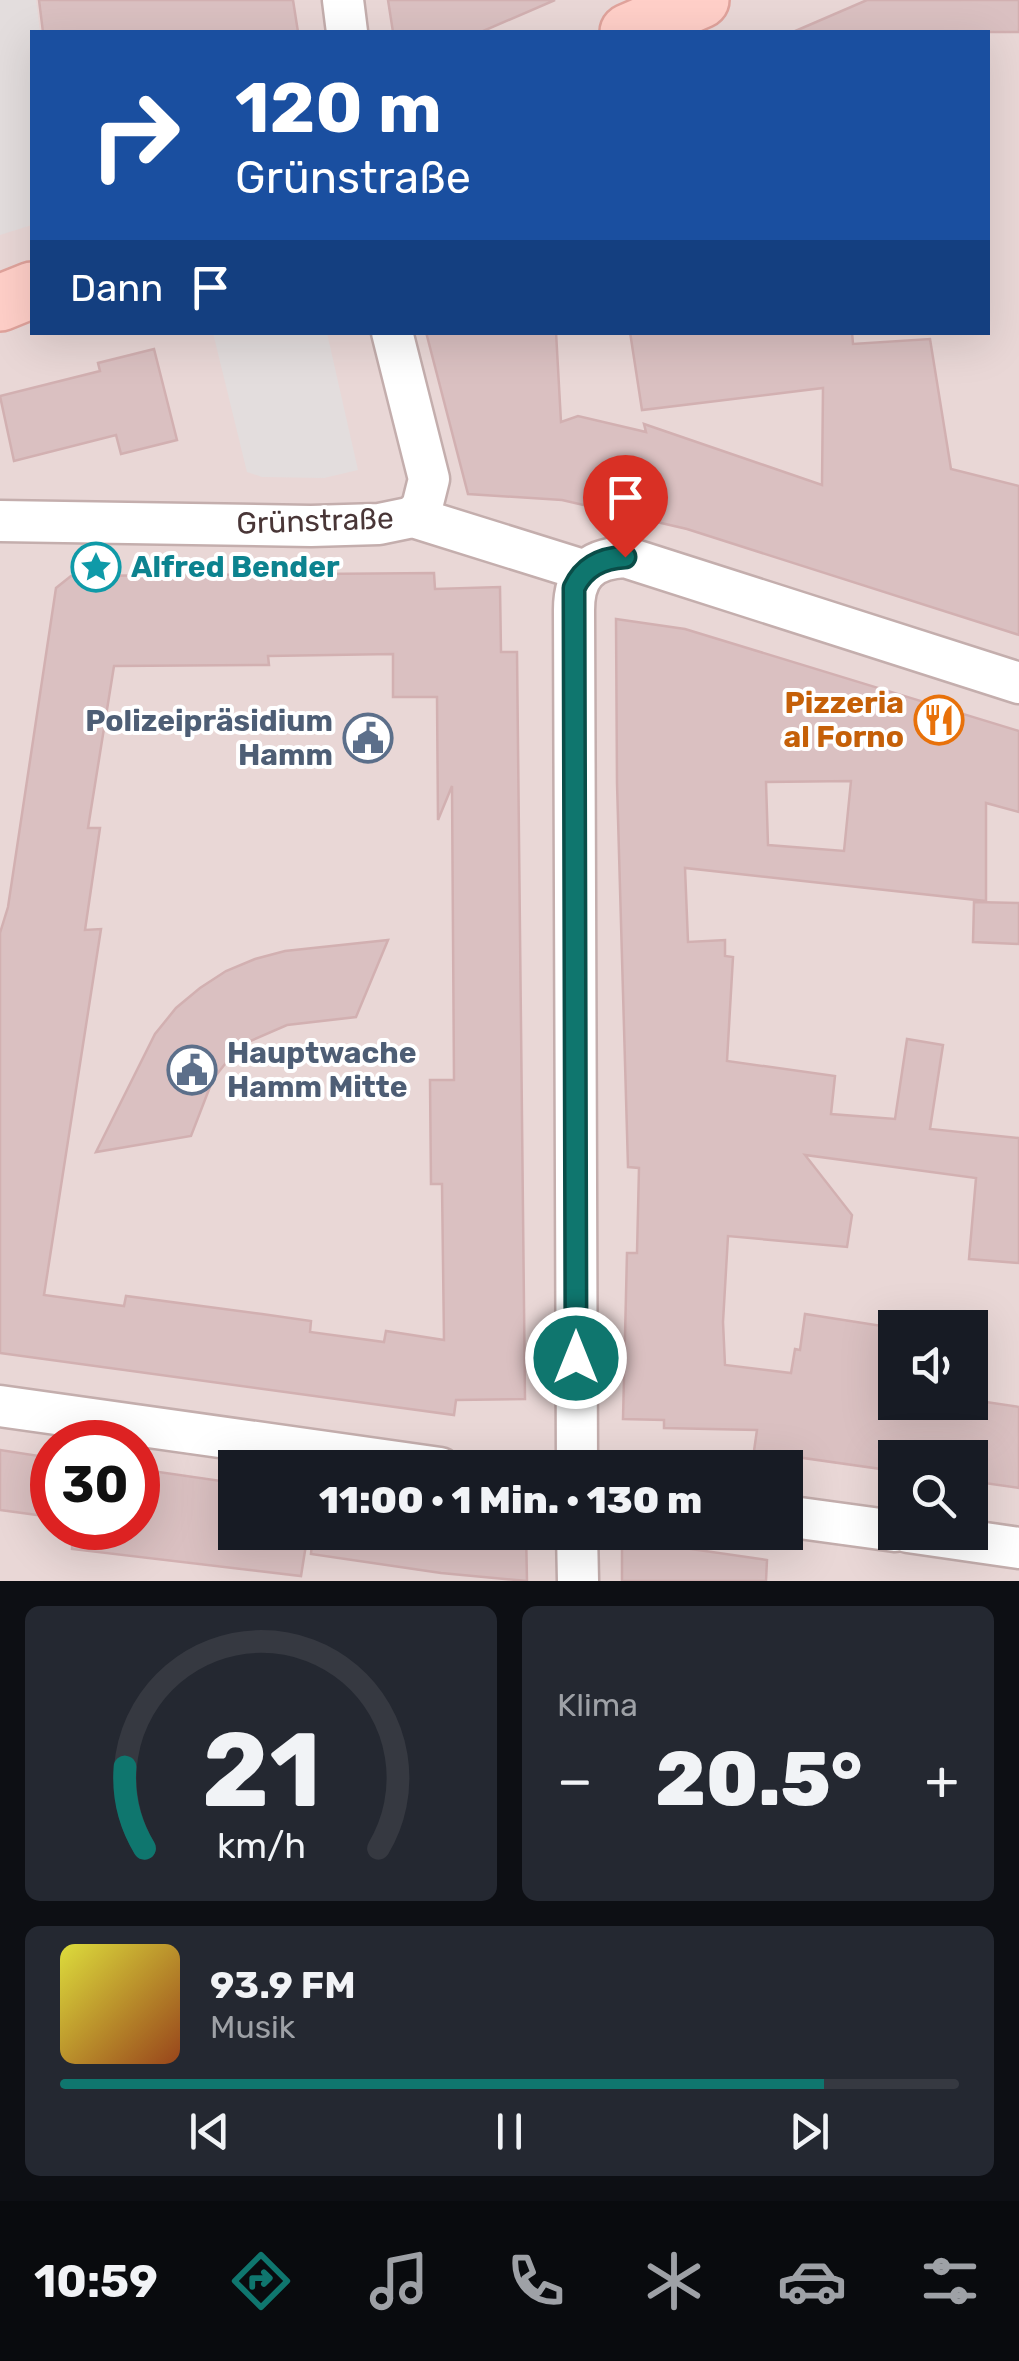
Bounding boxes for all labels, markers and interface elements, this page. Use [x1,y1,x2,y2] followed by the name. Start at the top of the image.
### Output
[235,67,442,150] text: 120 m
[70,70,200,200] icon: right
[235,151,471,204] text: Grünstraße
[183,260,238,315] icon: arrive
[70,265,163,311] text: Dann
[583,455,668,558] pin
[598,470,653,525] icon: arrive
[236,500,394,542] street label: Grünstraße
[70,541,122,593] place icon: Alfred Bender
[131,549,340,585] place label: Alfred Bender
[784,685,904,755] place label: Pizzeria al Forno
[913,694,965,746] restaurant icon: Pizzeria al Forno
[85,703,333,773] place label: Polizeipräsidium Hamm
[342,712,394,764] public building icon: Polizeipräsidium Hamm
[227,1035,416,1105] place label: Hauptwache Hamm Mitte
[166,1044,218,1096] public building icon: Hauptwache Hamm Mitte
[524,1306,628,1410] position arrow
[878,1310,988,1550] map controls
[878,1310,988,1420] button: sound
[30,1420,160,1550] speed limit sign: 30
[878,1440,988,1550] button: search
[319,1477,702,1523] text: 11:00 · 1 Min. · 130 m
[557,1686,638,1724] text: Klima
[201,1709,321,1832] text: 21
[655,1735,862,1824] text: 20.5°
[557,1748,593,1813] text: −
[925,1748,959,1813] text: +
[216,1825,306,1867] text: km/h
[210,1962,356,2008] text: 93.9 FM
[210,2008,295,2046] text: Musik
[182,2104,237,2159] icon: previous
[482,2104,537,2159] icon: pause
[782,2104,837,2159] icon: next
[226,2246,296,2316] icon: directions
[364,2246,434,2316] icon: music
[501,2246,571,2316] icon: phone
[639,2246,709,2316] icon: climate
[777,2246,847,2316] icon: car
[915,2246,985,2316] icon: filters
[34,2255,158,2308] text: 10:59

